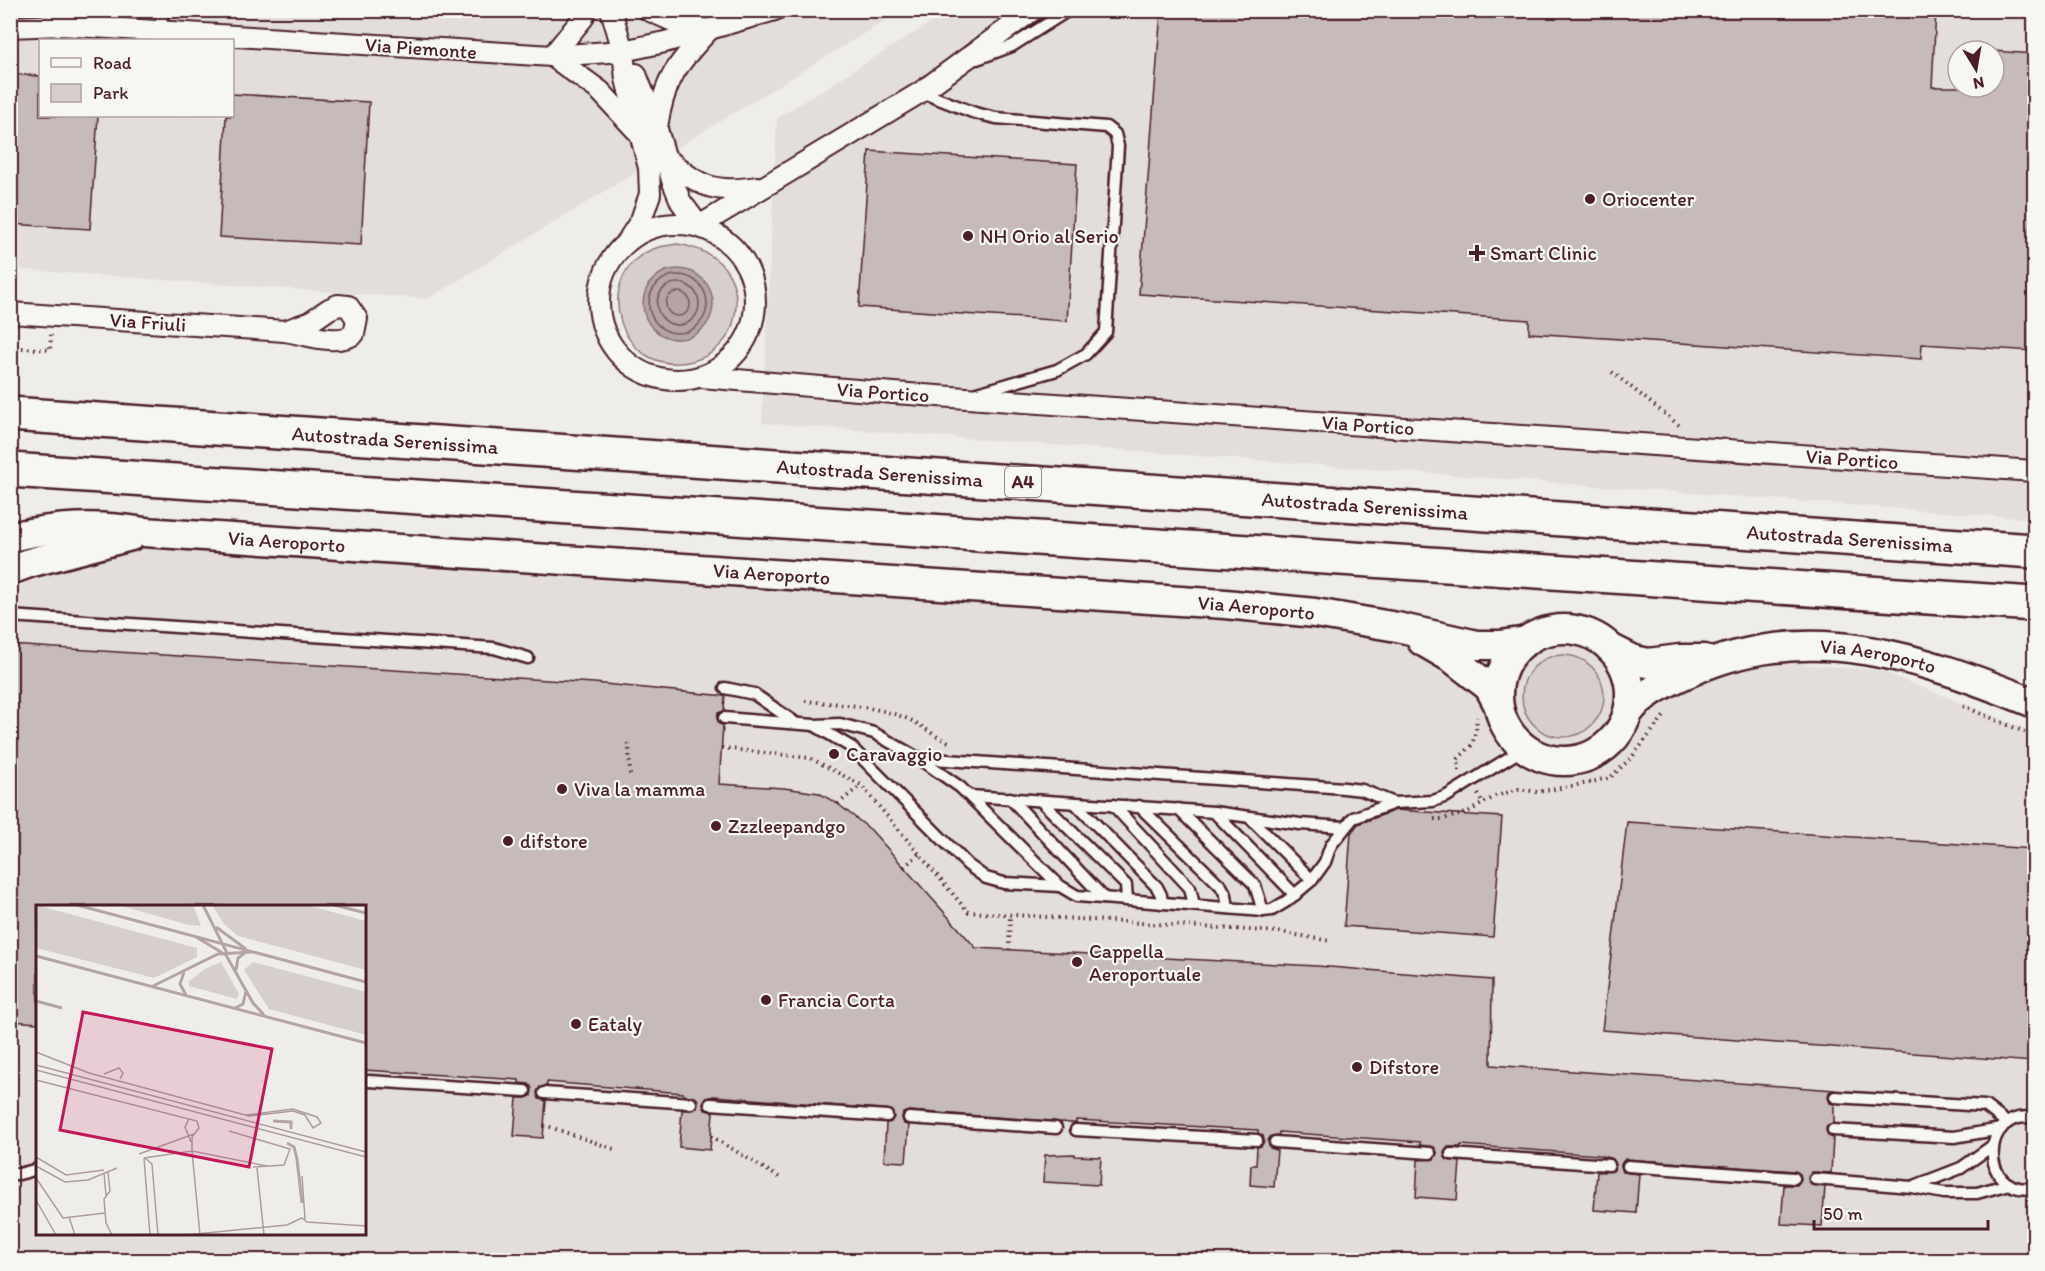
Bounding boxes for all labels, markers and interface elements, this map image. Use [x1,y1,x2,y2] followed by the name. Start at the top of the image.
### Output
[364,32,478,64] street label: Via Piemonte
[39,39,234,117] legend
[1946,39,2006,99] north arrow
[93,52,132,74] text: Road
[1972,73,1986,94] text: N
[93,82,128,104] text: Park
[1602,187,1695,211] place label: Oriocenter
[1583,192,1597,206] marker: Oriocenter
[980,224,1119,248] place label: NH Orio al Serio
[961,229,975,243] marker: NH Orio al Serio
[1490,241,1597,265] place label: Smart Clinic
[1468,244,1486,262] marker: Smart Clinic
[109,307,187,337] street label: Via Friuli
[836,377,930,407] street label: Via Portico
[1321,410,1415,440] street label: Via Portico
[291,421,500,459] street label: Autostrada Serenissima
[1805,444,1899,474] street label: Via Portico
[776,454,985,492] street label: Autostrada Serenissima
[1005,467,1041,497] road number: A4
[1261,487,1469,525] street label: Autostrada Serenissima
[1746,520,1954,558] street label: Autostrada Serenissima
[227,526,346,557] street label: Via Aeroporto
[712,558,831,590] street label: Via Aeroporto
[1197,590,1316,625] street label: Via Aeroporto
[1820,634,1939,678] street label: Via Aeroporto
[846,742,943,766] place label: Caravaggio
[827,747,841,761] marker: Caravaggio
[574,777,705,801] place label: Viva la mamma
[555,782,569,796] marker: Viva la mamma
[728,814,845,838] place label: Zzzleepandgo
[709,819,723,833] marker: Zzzleepandgo
[520,829,588,853] place label: difstore
[501,834,515,848] marker: difstore
[36,905,366,1235] inset map
[1089,939,1201,986] place label: Cappella Aeroportuale
[1070,955,1084,969] marker: Cappella Aeroportuale
[778,988,895,1012] place label: Francia Corta
[759,993,773,1007] marker: Francia Corta
[588,1012,642,1036] place label: Eataly
[569,1017,583,1031] marker: Eataly
[1369,1055,1439,1079] place label: Difstore
[1350,1060,1364,1074] marker: Difstore
[1814,1193,1988,1231] scale bar
[1823,1203,1863,1225] text: 50 m

